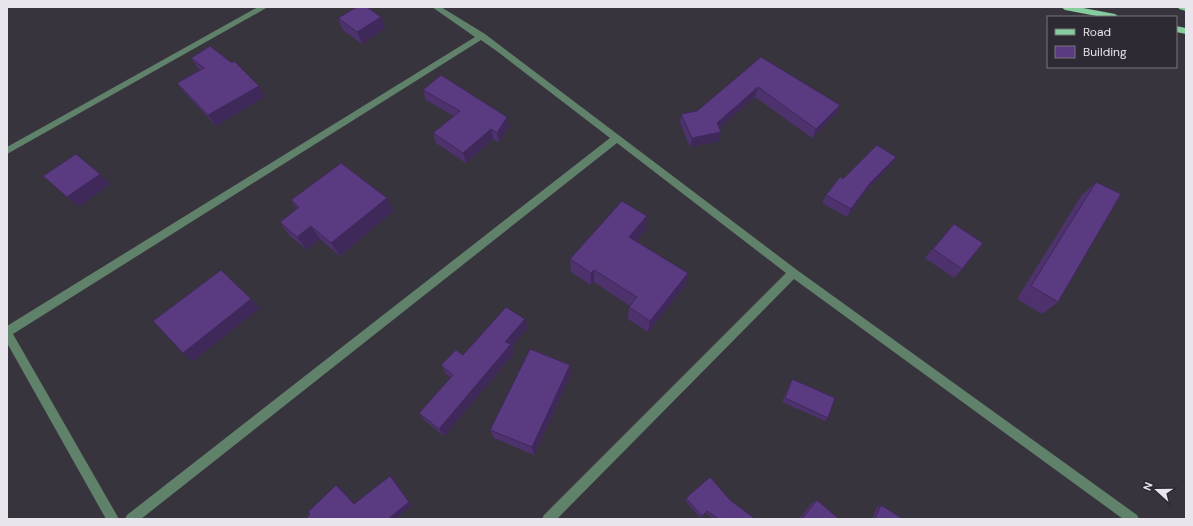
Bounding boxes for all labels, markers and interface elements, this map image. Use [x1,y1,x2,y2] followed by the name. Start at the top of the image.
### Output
[1047,16,1177,68] legend
[1083,24,1111,40] text: Road
[1083,44,1127,60] text: Building
[1137,470,1177,510] north arrow
[1140,480,1156,493] text: N

